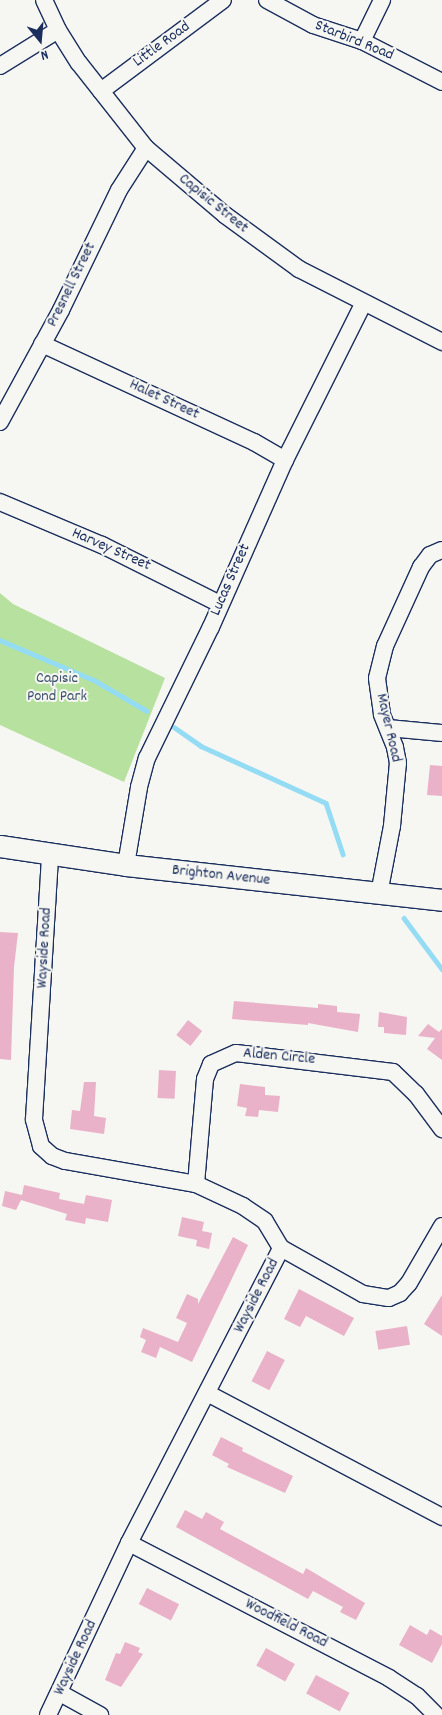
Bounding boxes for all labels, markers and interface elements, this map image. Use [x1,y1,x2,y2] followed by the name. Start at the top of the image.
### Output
[15,15,65,65] north arrow
[312,17,396,65] street label: Starbird Road
[130,18,194,72] street label: Little Road
[38,44,51,65] text: N
[174,170,252,238] street label: Capisic Street
[43,240,101,330] street label: Presnell Street
[126,375,202,425] street label: Halet Street
[69,524,153,576] street label: Harvey Street
[207,541,255,619] street label: Lucas Street
[27,669,87,707] park label: Capisic Pond Park
[371,692,405,764] street label: Mayer Road
[171,861,271,891] street label: Brighton Avenue
[33,907,57,989] street label: Wayside Road
[242,1044,316,1070] street label: Alden Circle
[230,1256,284,1336] street label: Wayside Road
[241,1595,331,1653] street label: Woodfield Road
[50,1617,102,1699] street label: Wayside Road

